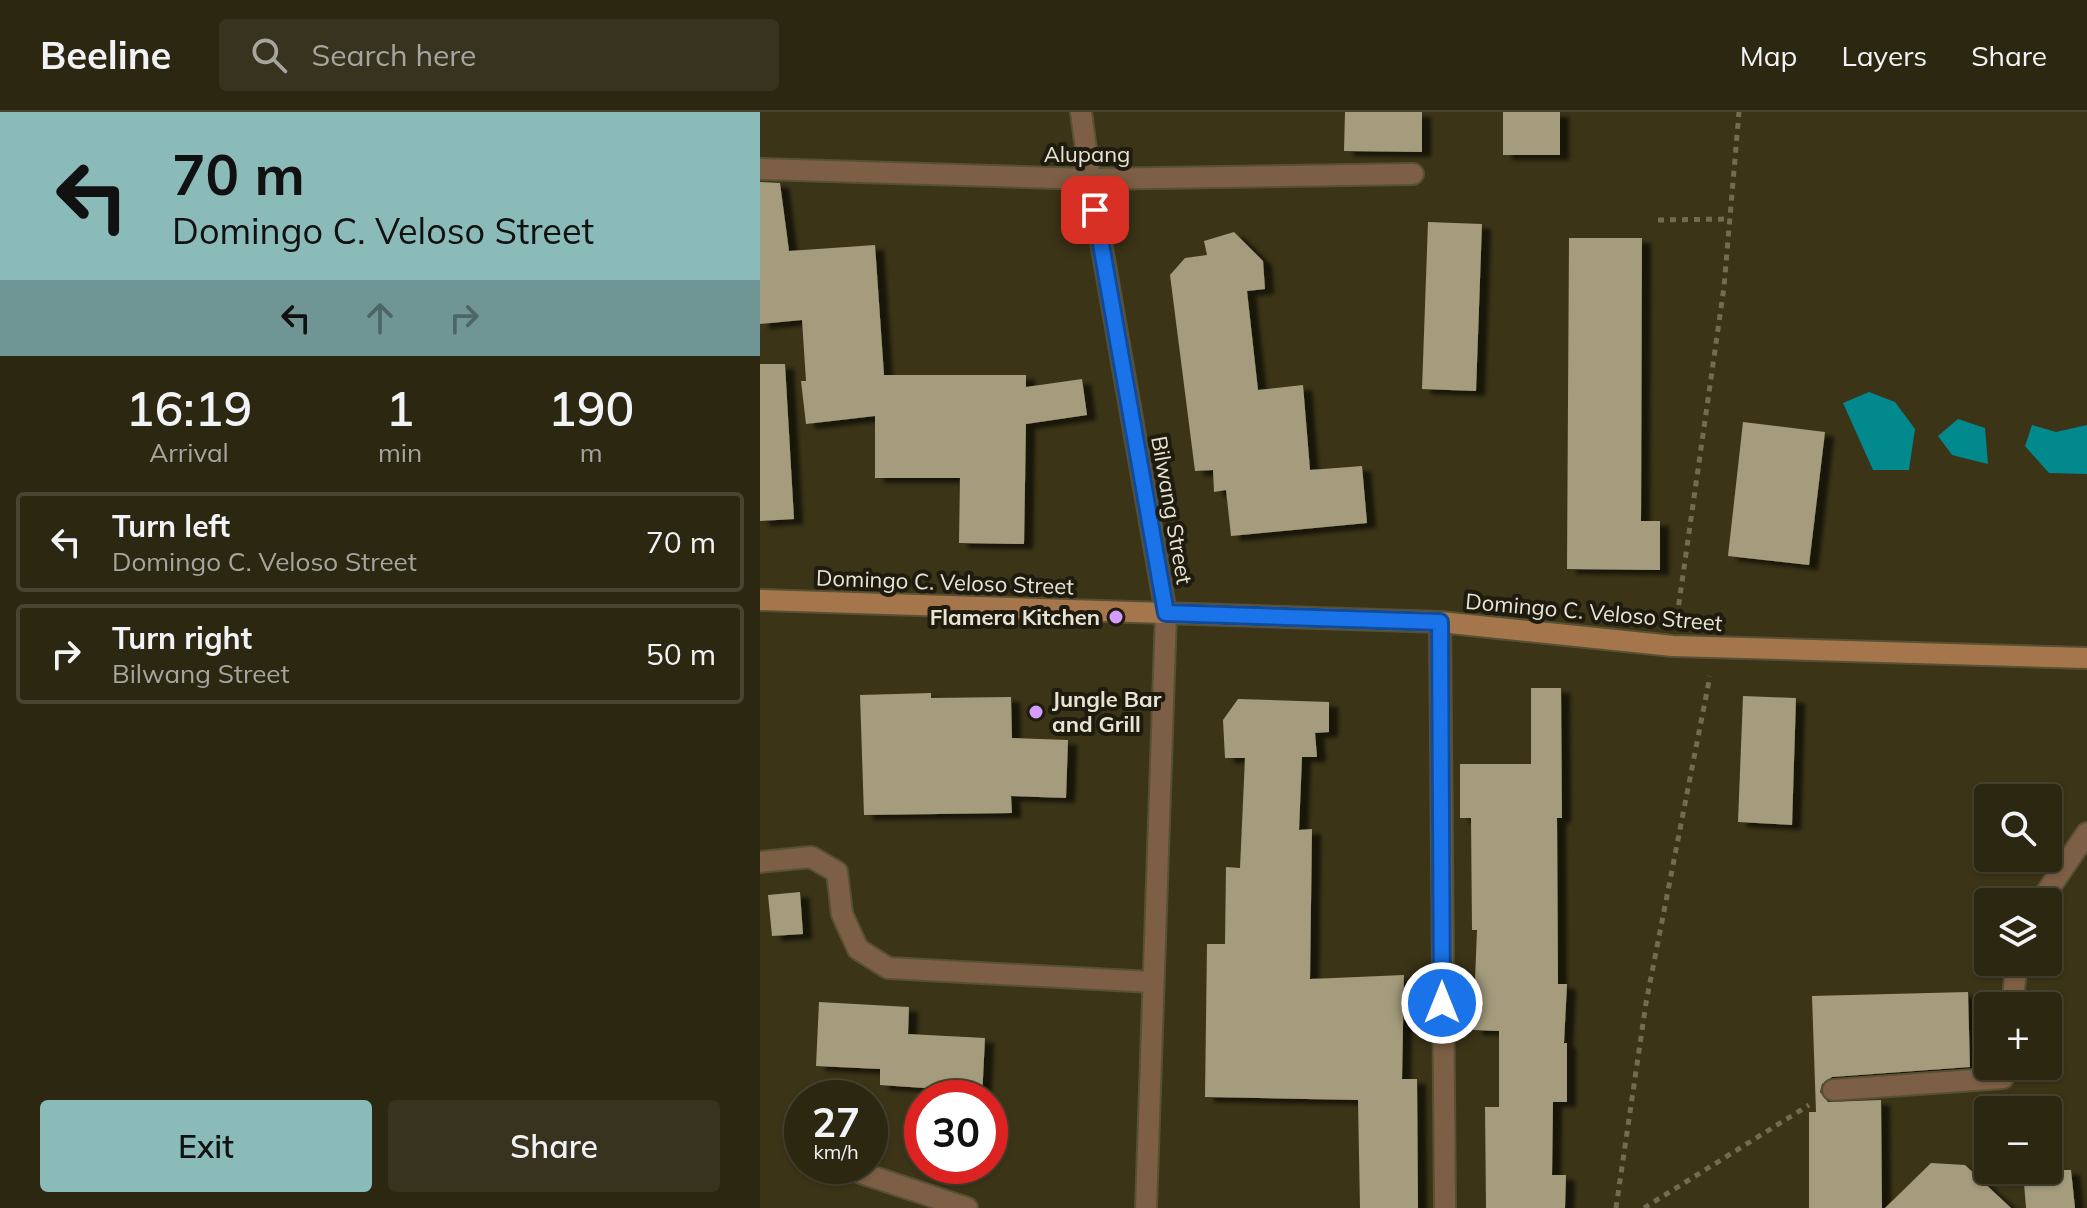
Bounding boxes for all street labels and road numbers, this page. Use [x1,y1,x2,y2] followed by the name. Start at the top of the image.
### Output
[1044,140,1130,168] street label: Alupang
[1145,434,1199,587] street label: Bilwang Street
[816,564,1075,601] street label: Domingo C. Veloso Street
[1464,587,1724,637] street label: Domingo C. Veloso Street

